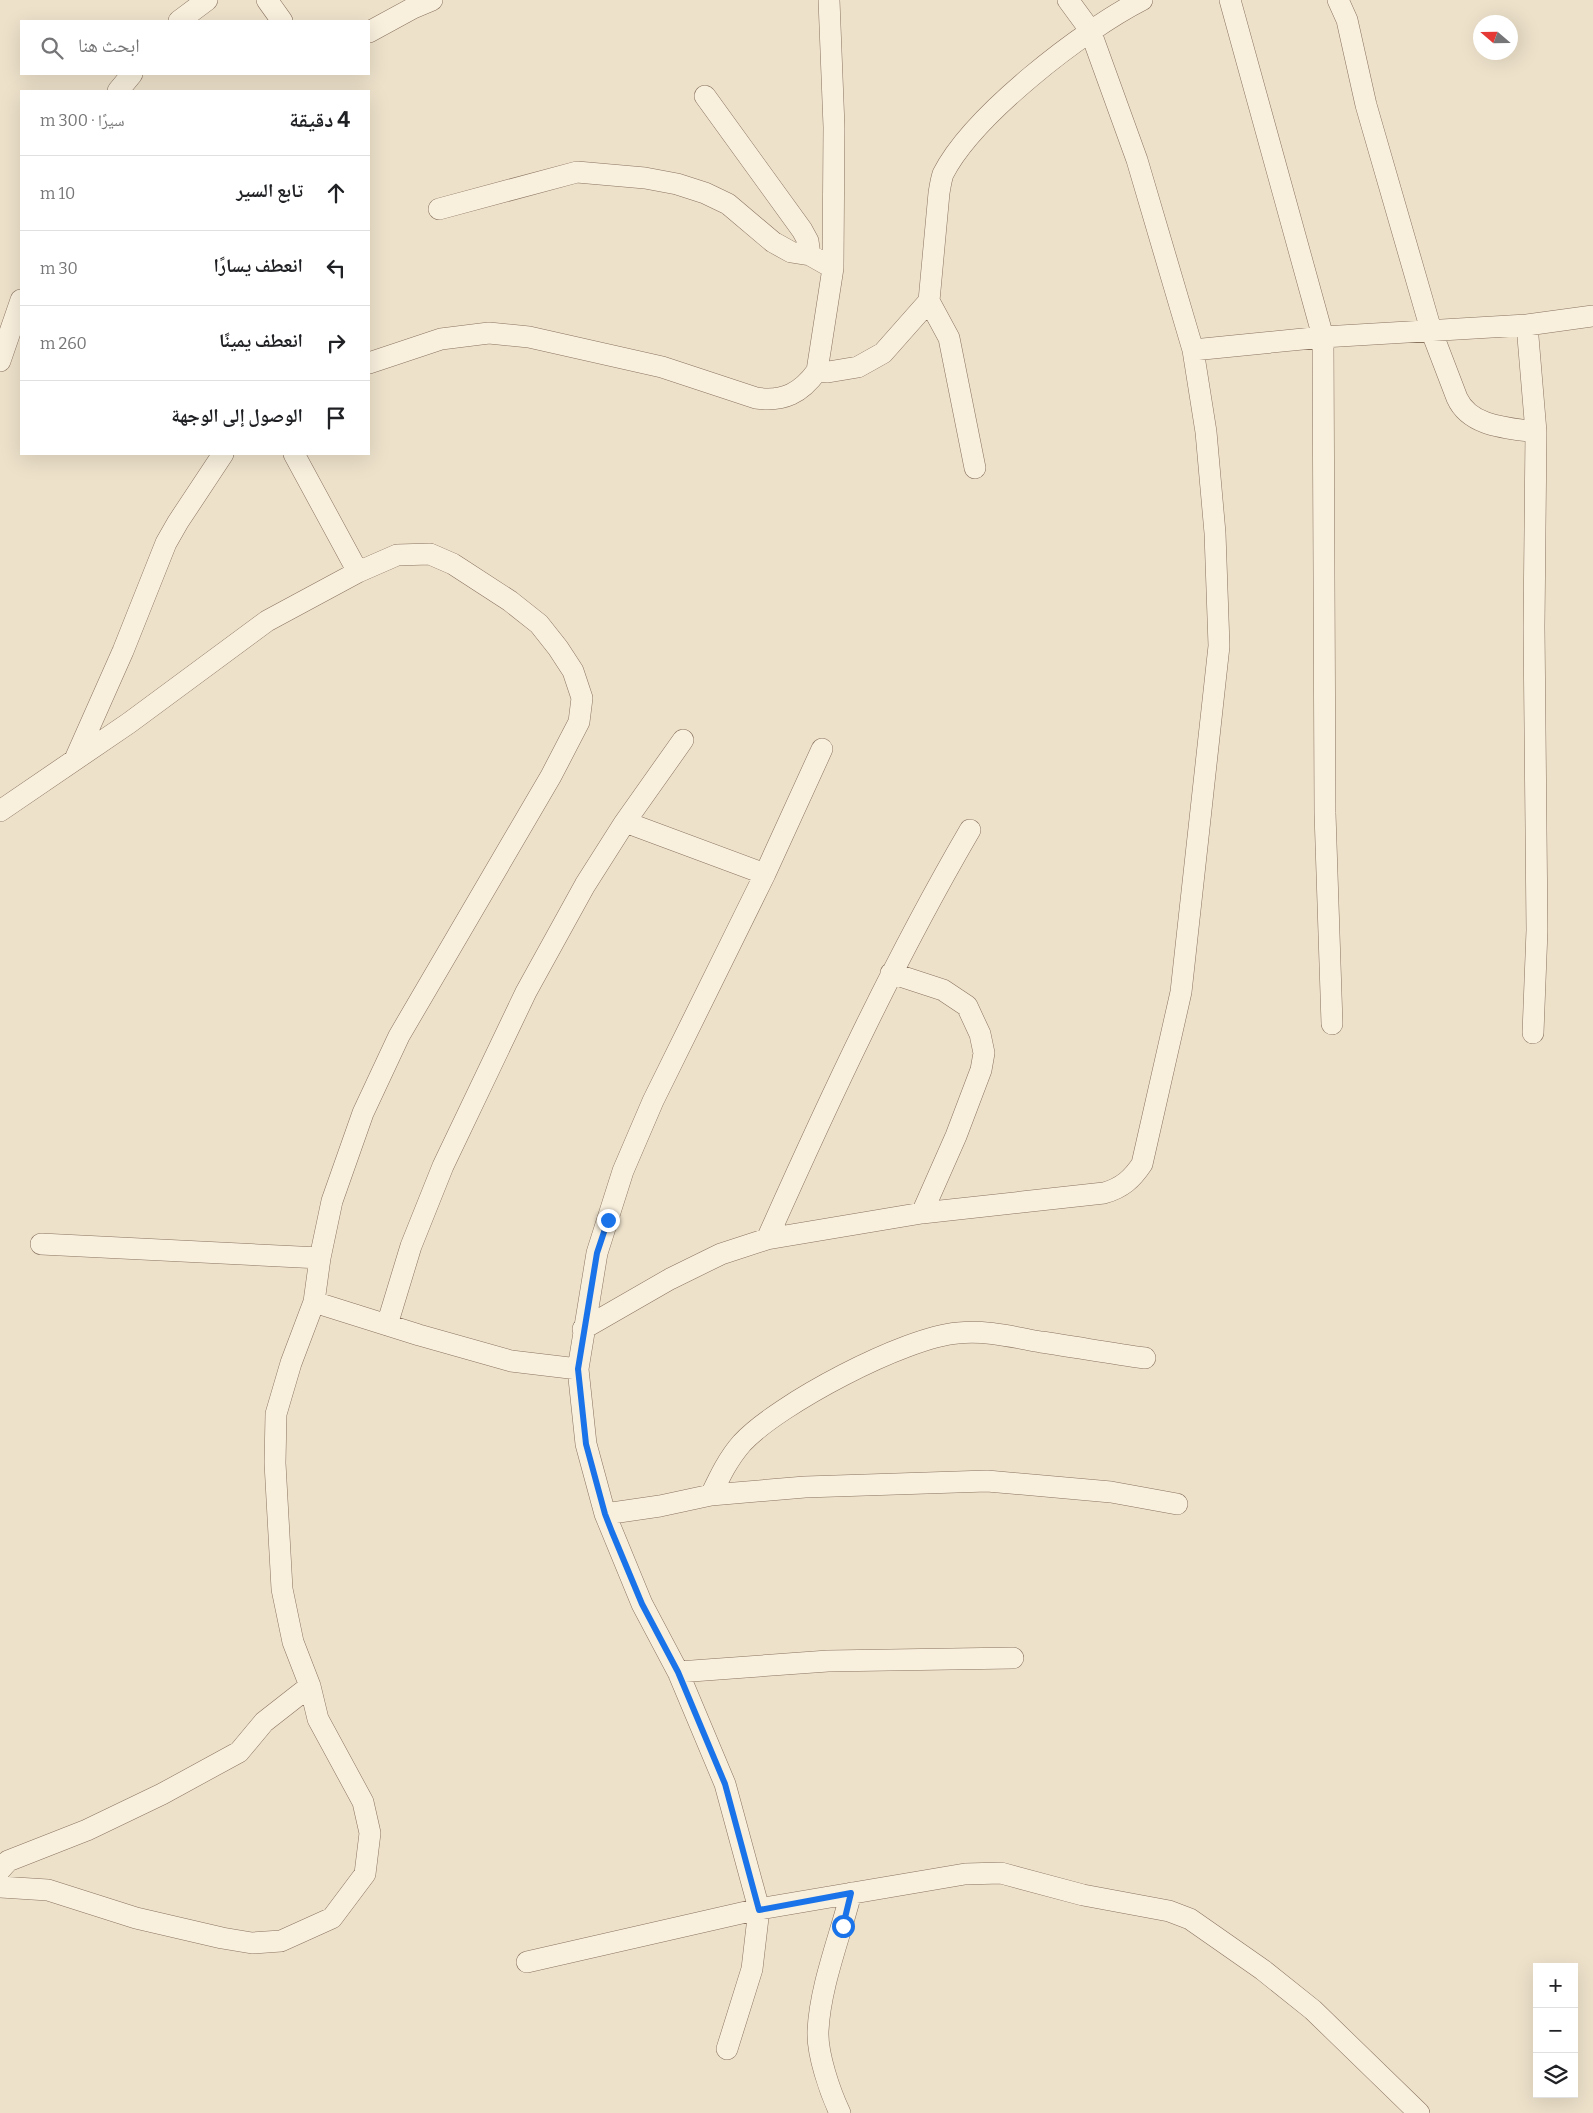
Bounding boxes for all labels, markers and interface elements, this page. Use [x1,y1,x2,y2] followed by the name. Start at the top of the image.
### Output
[1473,15,1518,60] north arrow
[20,20,370,75] search box
[38,34,66,62] icon: search
[78,34,140,57] text: ابحث هنا
[289,107,350,133] text: 4 دقيقة
[40,111,124,130] text: سيرًا · 300 m
[236,179,303,202] text: تابع السير
[322,179,350,207] icon: ahead
[40,184,75,203] text: 10 m
[213,254,303,277] text: انعطف يسارًا
[322,254,350,282] icon: left
[40,259,78,278] text: 30 m
[219,329,303,352] text: انعطف يمينًا
[322,329,350,357] icon: right
[40,334,87,353] text: 260 m
[171,404,303,427] text: الوصول إلى الوجهة
[322,404,350,432] icon: arrive
[597,1209,620,1232] route end
[832,1915,855,1938] route start
[1533,1963,1578,2098] map controls
[1533,1963,1578,2008] button: +
[1533,2008,1578,2053] button: −
[1533,2053,1578,2098] button: layers

